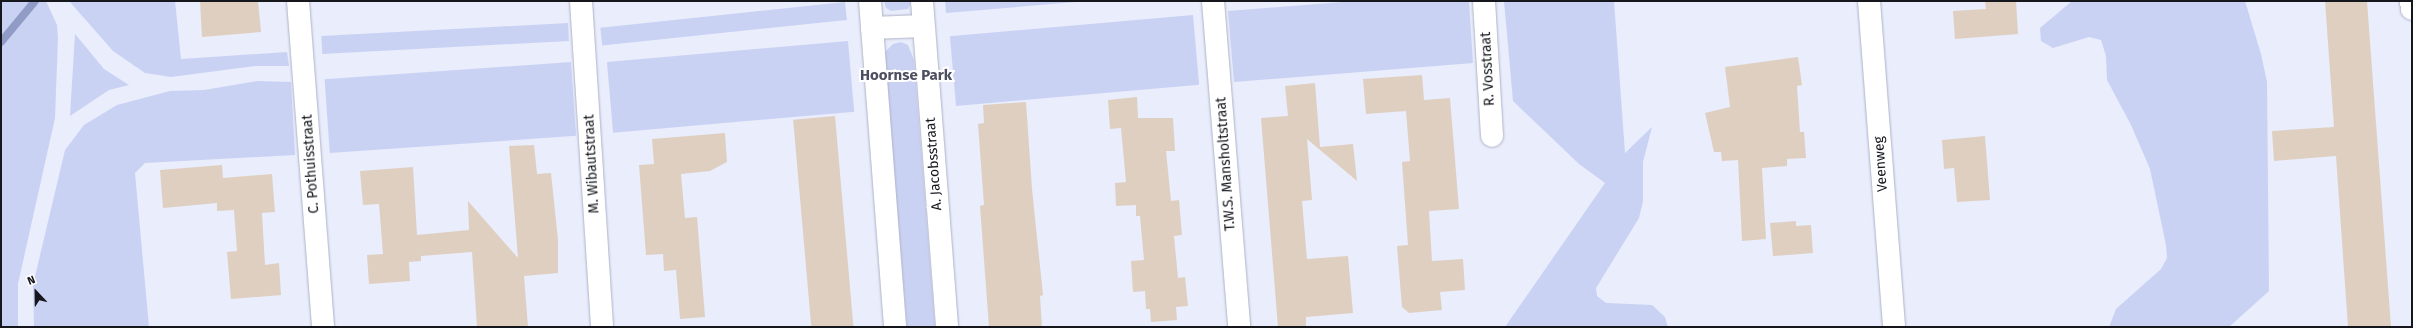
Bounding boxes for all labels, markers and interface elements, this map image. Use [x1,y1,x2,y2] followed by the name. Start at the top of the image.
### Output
[1478,31,1498,107] street label: R. Vosstraat
[860,67,952,85] district label: Hoornse Park
[1213,97,1239,231] street label: T.W.S. Mansholtstraat
[299,114,323,214] street label: C. Pothuisstraat
[581,114,603,214] street label: M. Wibautstraat
[922,117,946,211] street label: A. Jacobsstraat
[1871,136,1891,192] street label: Veenweg
[16,272,56,312] north arrow
[25,273,37,288] text: N

